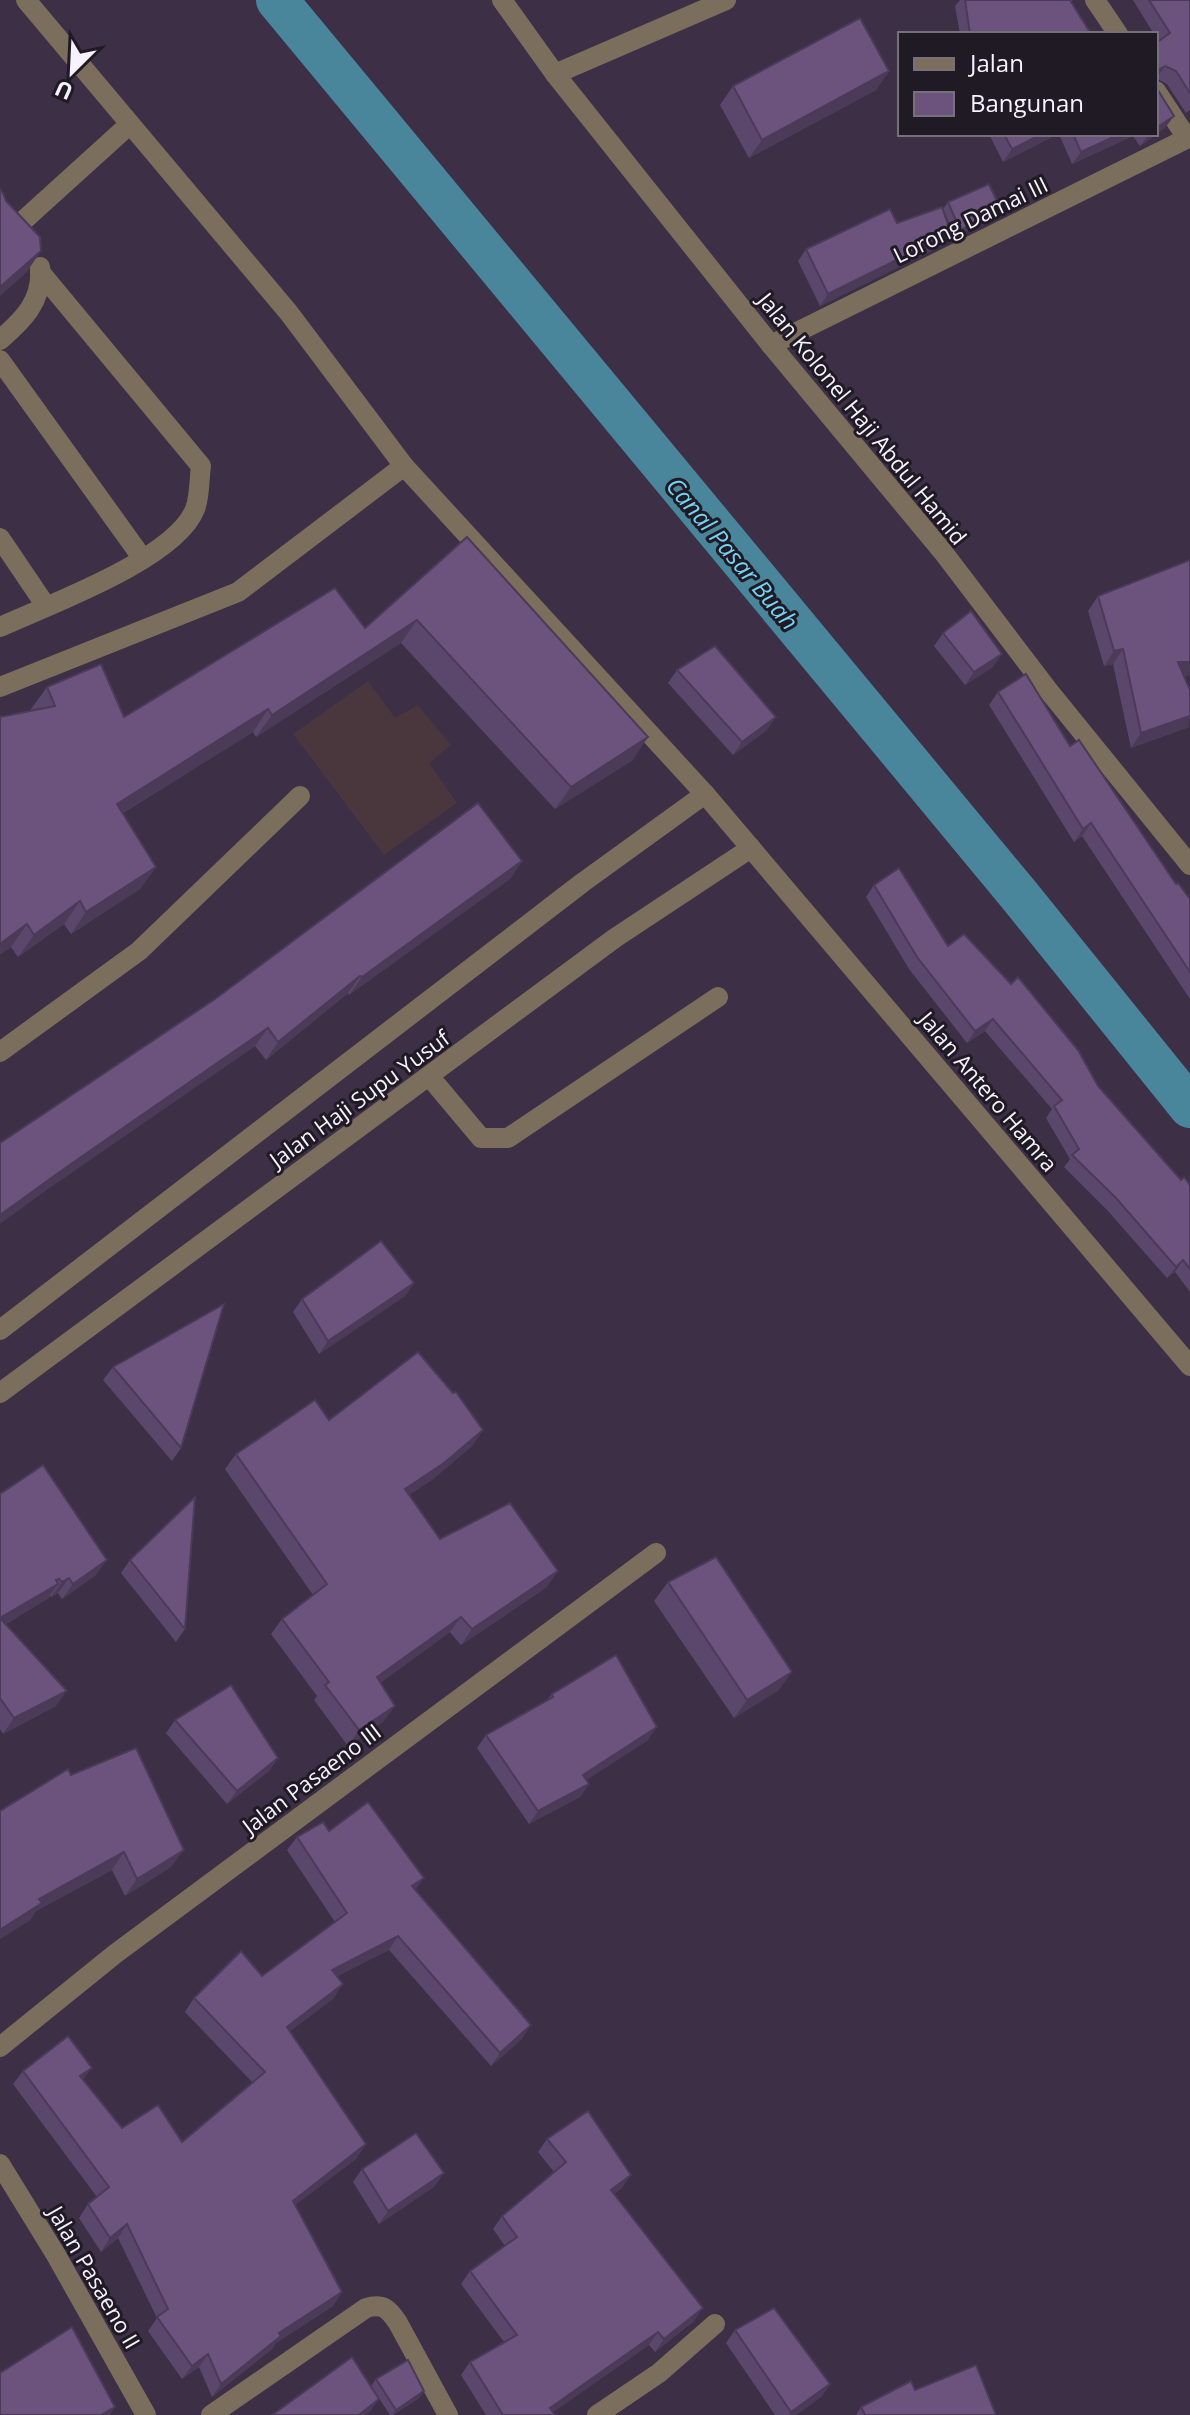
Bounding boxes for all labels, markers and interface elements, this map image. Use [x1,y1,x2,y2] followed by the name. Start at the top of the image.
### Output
[32,32,112,112] north arrow
[898,32,1158,136] legend
[968,46,1024,79] text: Jalan
[50,74,77,108] text: U
[970,86,1084,119] text: Bangunan
[888,169,1052,269] street label: Lorong Damai III
[751,284,974,550] street label: Jalan Kolonel Haji Abdul Hamid
[659,470,807,636] water label: Canal Pasar Buah
[912,1003,1065,1178] street label: Jalan Antero Hamra
[261,1022,456,1175] street label: Jalan Haji Supu Yusuf
[234,1716,387,1841] street label: Jalan Pasaeno III
[41,2198,148,2354] street label: Jalan Pasaeno II

